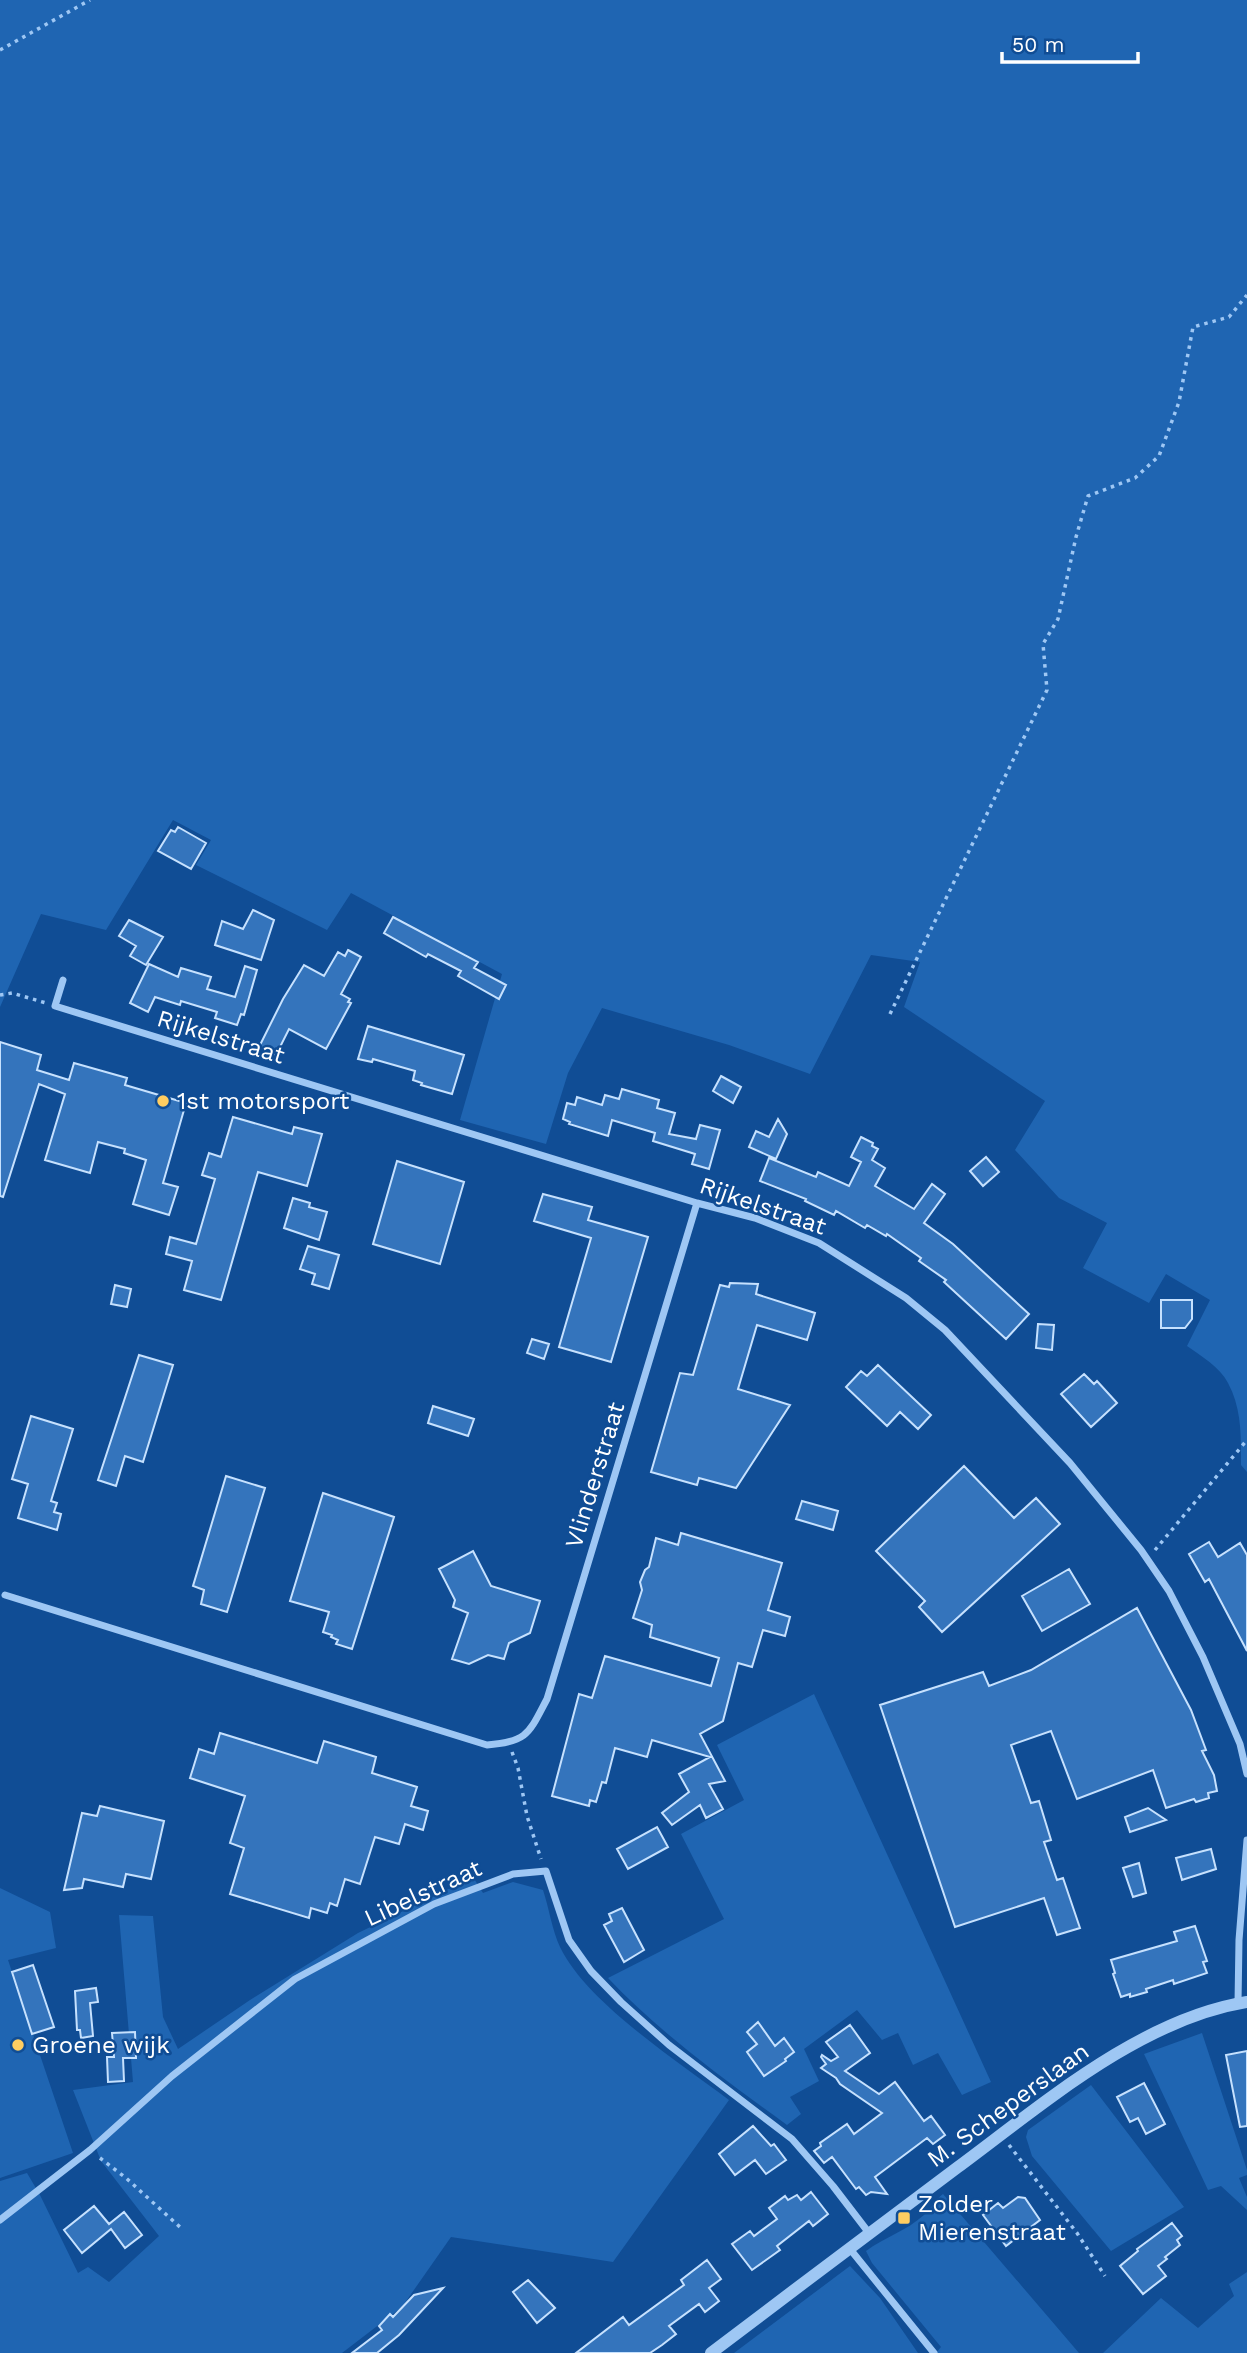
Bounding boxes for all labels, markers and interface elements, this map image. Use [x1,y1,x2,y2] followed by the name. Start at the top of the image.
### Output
[1002,21,1138,65] scale bar
[1012,32,1064,57] text: 50 m
[154,1004,288,1070] street label: Rijkelstraat
[177,1087,349,1115] place label: 1st motorsport
[155,1093,171,1109] marker: 1st motorsport
[696,1171,830,1241] street label: Rijkelstraat
[560,1399,630,1551] street label: Vlinderstraat
[360,1854,486,1932] street label: Libelstraat
[32,2031,170,2059] place label: Groene wijk
[10,2037,26,2053] marker: Groene wijk
[922,2037,1094,2173] street label: M. Scheperslaan
[918,2190,1066,2246] place label: Zolder Mierenstraat
[896,2210,912,2226] marker: Zolder Mierenstraat

